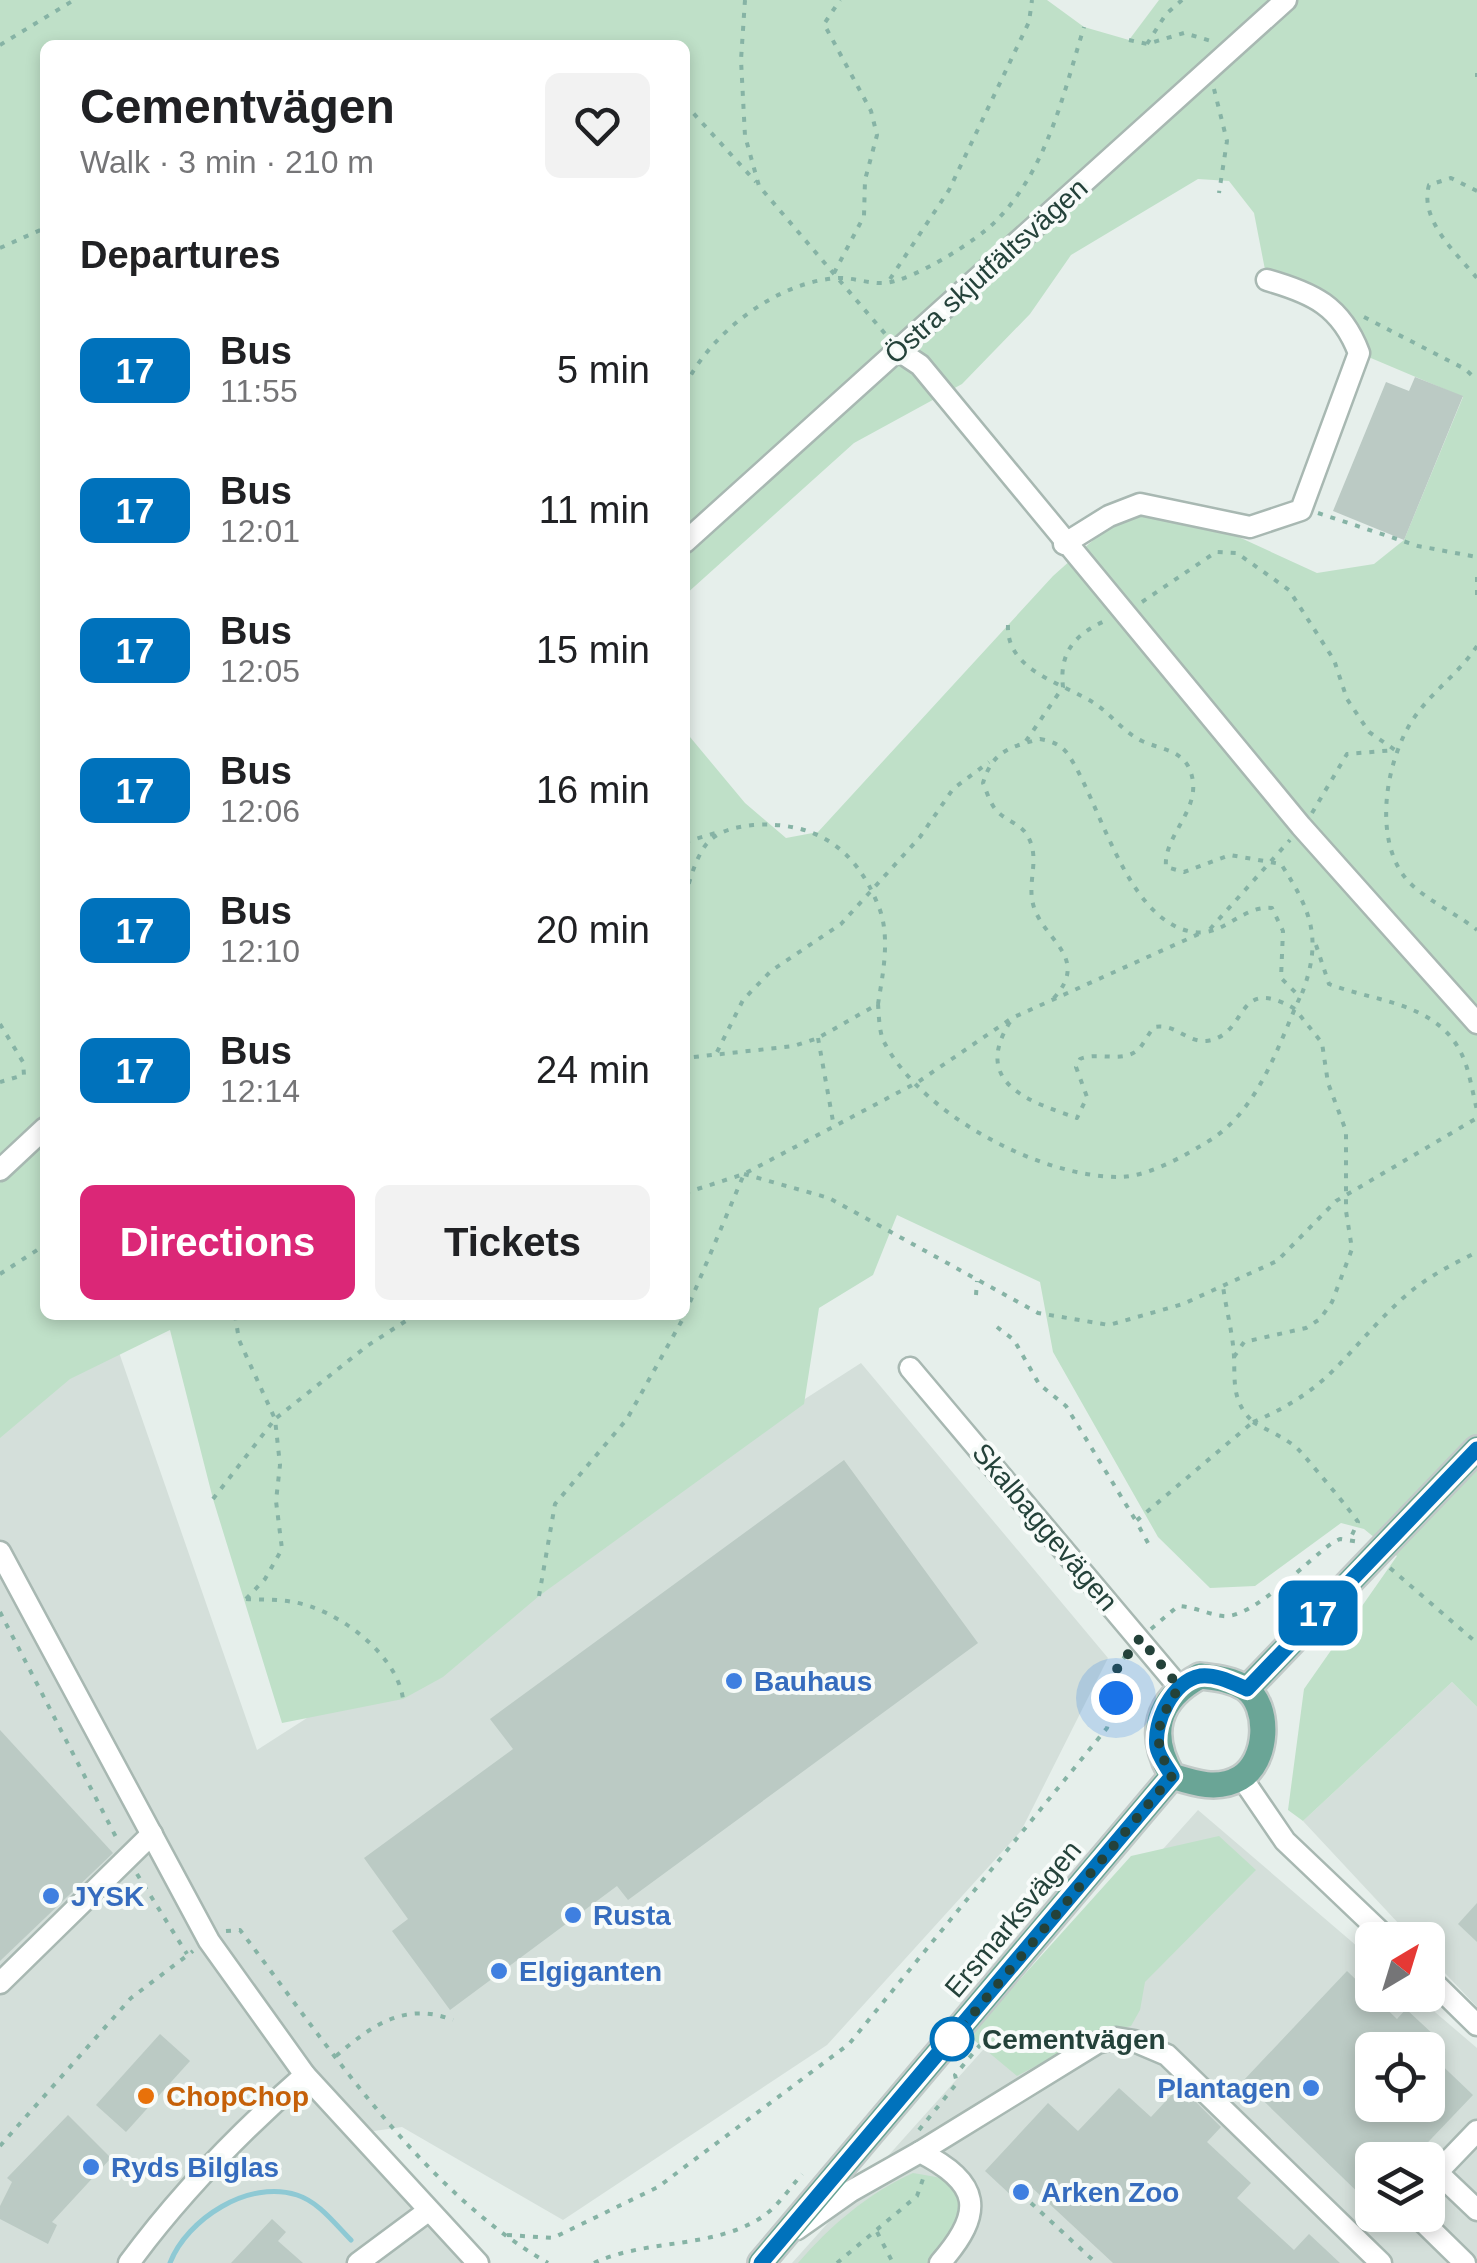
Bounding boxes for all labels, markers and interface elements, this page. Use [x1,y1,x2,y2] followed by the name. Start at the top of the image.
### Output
[545,73,650,178] button: heart
[80,80,395,133] text: Cementvägen
[80,144,374,180] text: Walk · 3 min · 210 m
[878,172,1094,370] street label: Östra skjutfältsvägen
[80,234,281,276] text: Departures
[220,330,292,372] text: Bus
[557,349,650,391] text: 5 min
[116,351,154,390] text: 17
[220,373,298,409] text: 11:55
[220,470,292,512] text: Bus
[539,489,650,531] text: 11 min
[116,491,154,530] text: 17
[220,513,300,549] text: 12:01
[220,610,292,652] text: Bus
[536,629,650,671] text: 15 min
[116,631,154,670] text: 17
[220,653,300,689] text: 12:05
[220,750,292,792] text: Bus
[536,769,650,811] text: 16 min
[116,771,154,810] text: 17
[220,793,300,829] text: 12:06
[220,890,292,932] text: Bus
[536,909,650,951] text: 20 min
[116,911,154,950] text: 17
[220,933,300,969] text: 12:10
[220,1030,292,1072] text: Bus
[536,1049,650,1091] text: 24 min
[116,1051,154,1090] text: 17
[220,1073,300,1109] text: 12:14
[80,1185,355,1300] button: Directions
[375,1185,650,1300] button: Tickets
[966,1437,1124,1617] street label: Skalbaggevägen
[1273,1580,1363,1646] line badge: 17
[1299,1594,1337,1633] text: 17
[754,1666,872,1697] place label: Bauhaus
[723,1670,745,1692] marker: Bauhaus
[1091,1673,1141,1723] your location
[939,1835,1087,2003] street label: Ersmarksvägen
[71,1881,144,1912] place label: JYSK
[40,1885,62,1907] marker: JYSK
[593,1900,671,1931] place label: Rusta
[562,1904,584,1926] marker: Rusta
[1355,1922,1445,2012] north arrow
[1355,1922,1445,2232] map controls
[519,1956,662,1987] place label: Elgiganten
[488,1960,510,1982] marker: Elgiganten
[931,2018,973,2060] marker: Cementvägen
[982,2024,1166,2055] place label: Cementvägen
[1355,2032,1445,2122] button: locate
[1157,2073,1291,2104] place label: Plantagen
[1300,2077,1322,2099] marker: Plantagen
[166,2081,309,2112] place label: ChopChop
[135,2085,157,2107] marker: ChopChop
[1355,2142,1445,2232] button: layers
[111,2152,279,2183] place label: Ryds Bilglas
[80,2156,102,2178] marker: Ryds Bilglas
[1041,2177,1179,2208] place label: Arken Zoo
[1010,2181,1032,2203] marker: Arken Zoo

